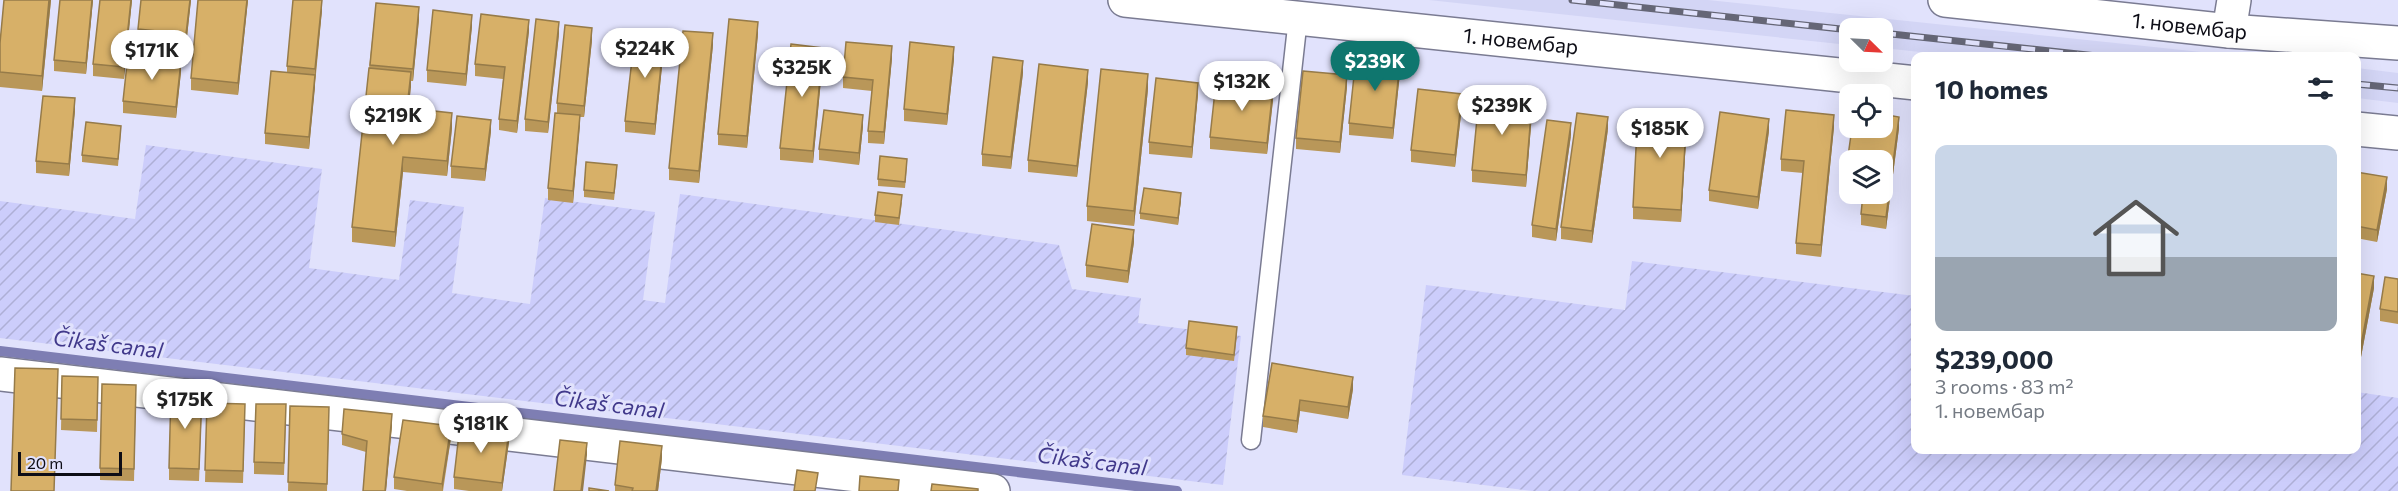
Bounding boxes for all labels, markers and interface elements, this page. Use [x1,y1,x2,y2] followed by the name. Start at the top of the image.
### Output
[2131,7,2248,43] street label: 1. новембар
[1839,18,1893,72] north arrow
[1839,18,1893,204] map controls
[1462,22,1580,59] street label: 1. новембар
[603,28,687,79] pin: $224K
[110,30,194,81] pin: $171K
[615,35,675,59] text: $224K
[125,37,179,61] text: $171K
[1333,41,1417,92] pin: $239K
[760,47,844,98] pin: $325K
[1345,48,1405,72] text: $239K
[772,54,832,78] text: $325K
[1200,61,1284,112] pin: $132K
[1213,68,1271,92] text: $132K
[2304,72,2337,105] icon: filters
[1935,73,2048,104] text: 10 homes
[1839,84,1893,138] button: locate
[1460,85,1544,136] pin: $239K
[1472,92,1532,116] text: $239K
[351,95,435,146] pin: $219K
[364,102,422,126] text: $219K
[1618,108,1702,159] pin: $185K
[1631,115,1689,139] text: $185K
[1839,150,1893,204] button: layers
[2082,184,2190,292] icon: home
[52,323,165,364] water label: Čikaš canal
[1935,343,2054,374] text: $239,000
[1935,374,2074,398] text: 3 rooms · 83 m²
[143,379,227,430] pin: $175K
[553,383,666,424] water label: Čikaš canal
[156,386,214,410] text: $175K
[1935,398,2045,422] text: 1. новембар
[439,403,523,454] pin: $181K
[453,410,509,434] text: $181K
[1036,440,1149,481] water label: Čikaš canal
[18,449,122,476] scale bar
[27,453,63,472] text: 20 m

